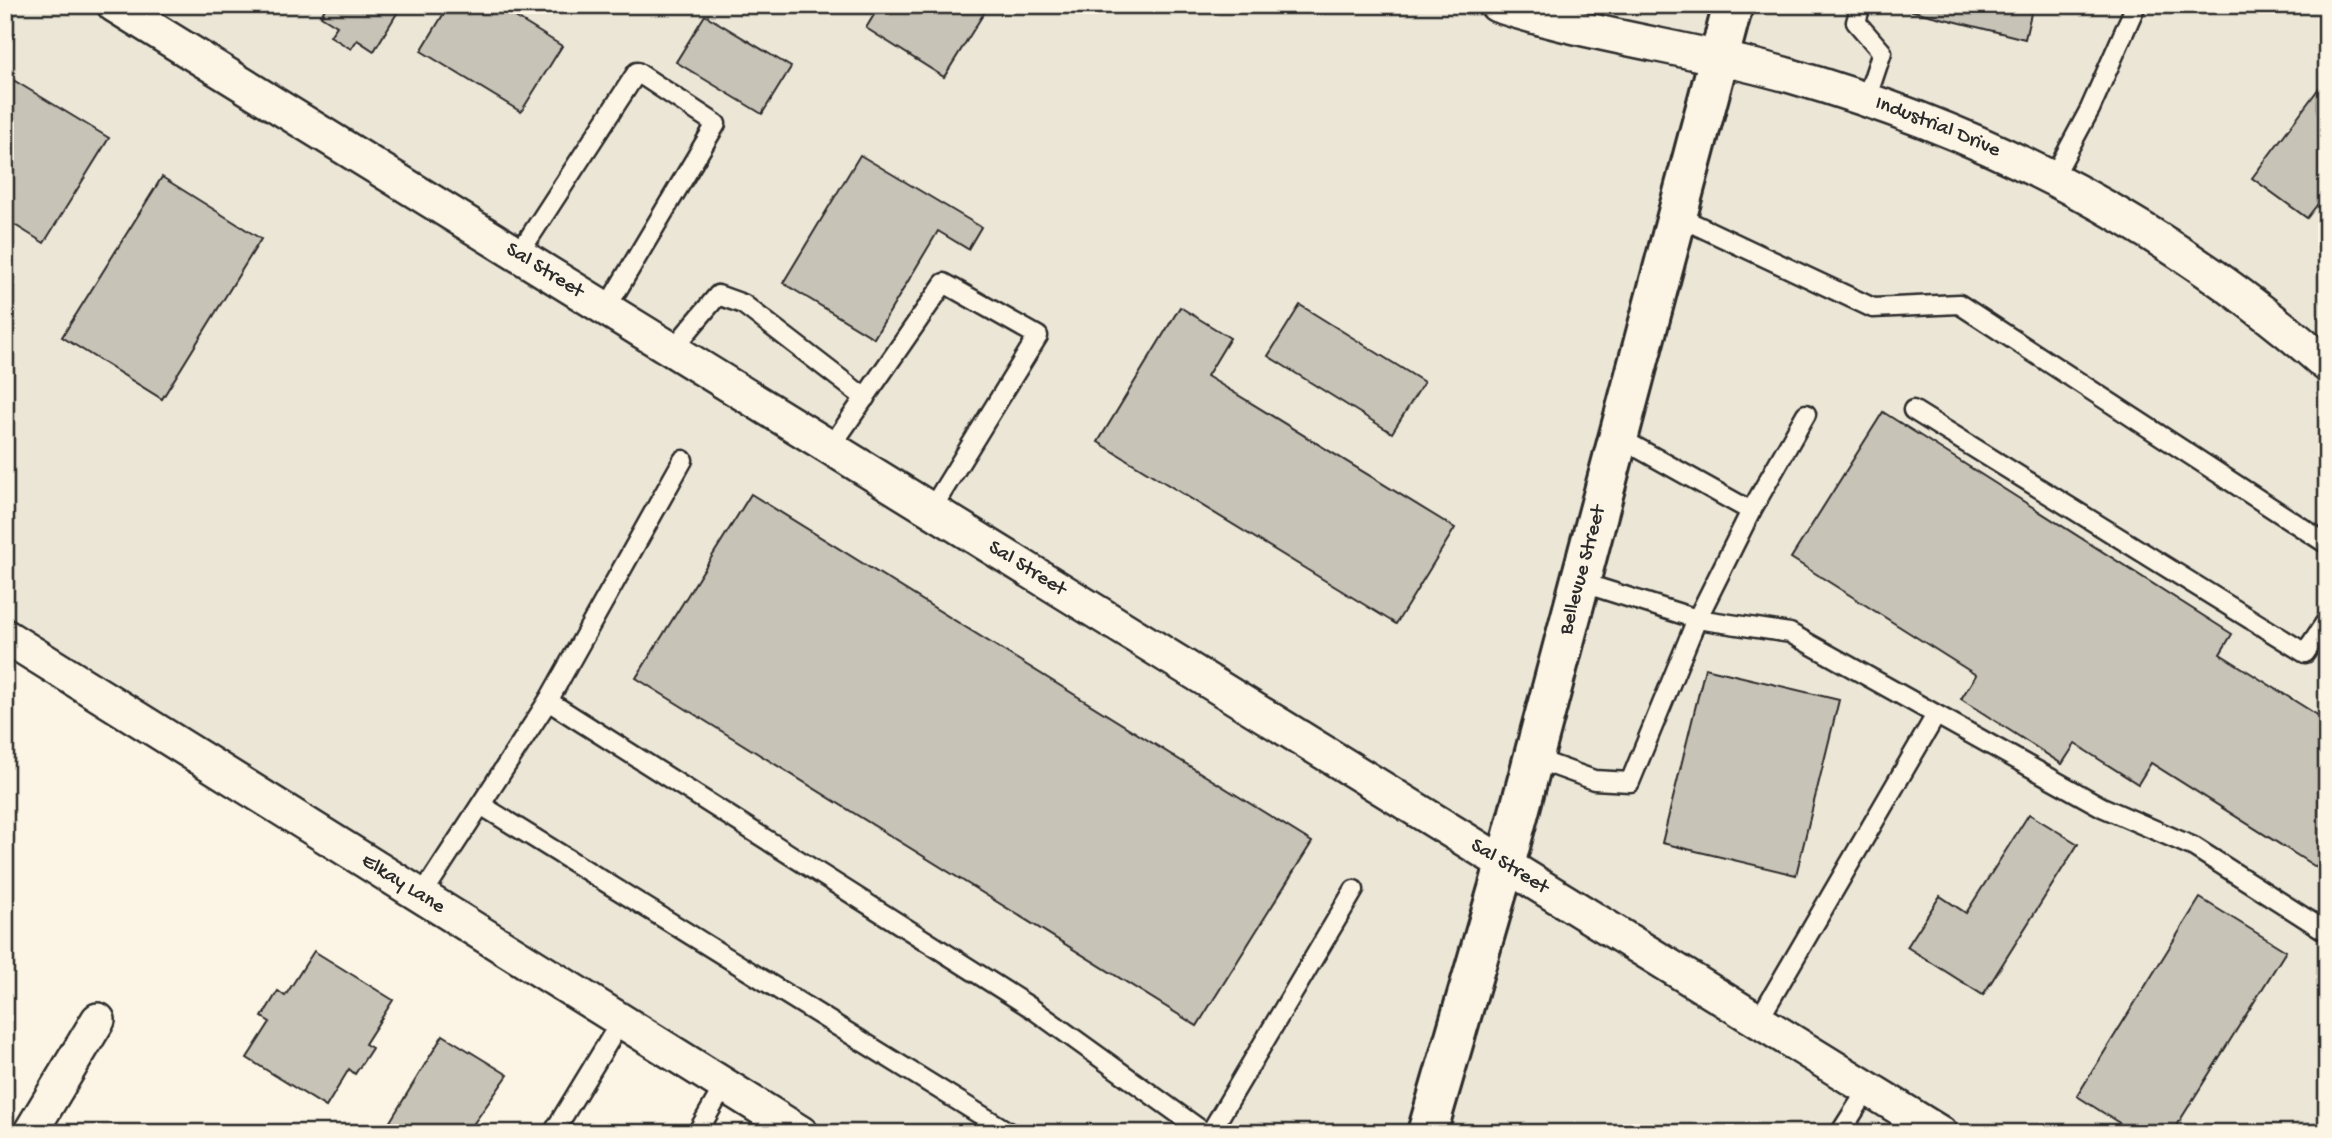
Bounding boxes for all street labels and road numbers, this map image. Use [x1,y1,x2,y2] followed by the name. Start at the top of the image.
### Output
[1872,91,2005,164] street label: Industrial Drive
[501,237,590,306] street label: Sal Street
[1554,501,1613,639] street label: Bellevue Street
[983,535,1073,604] street label: Sal Street
[1466,833,1555,902] street label: Sal Street
[356,849,450,921] street label: Elkay Lane

